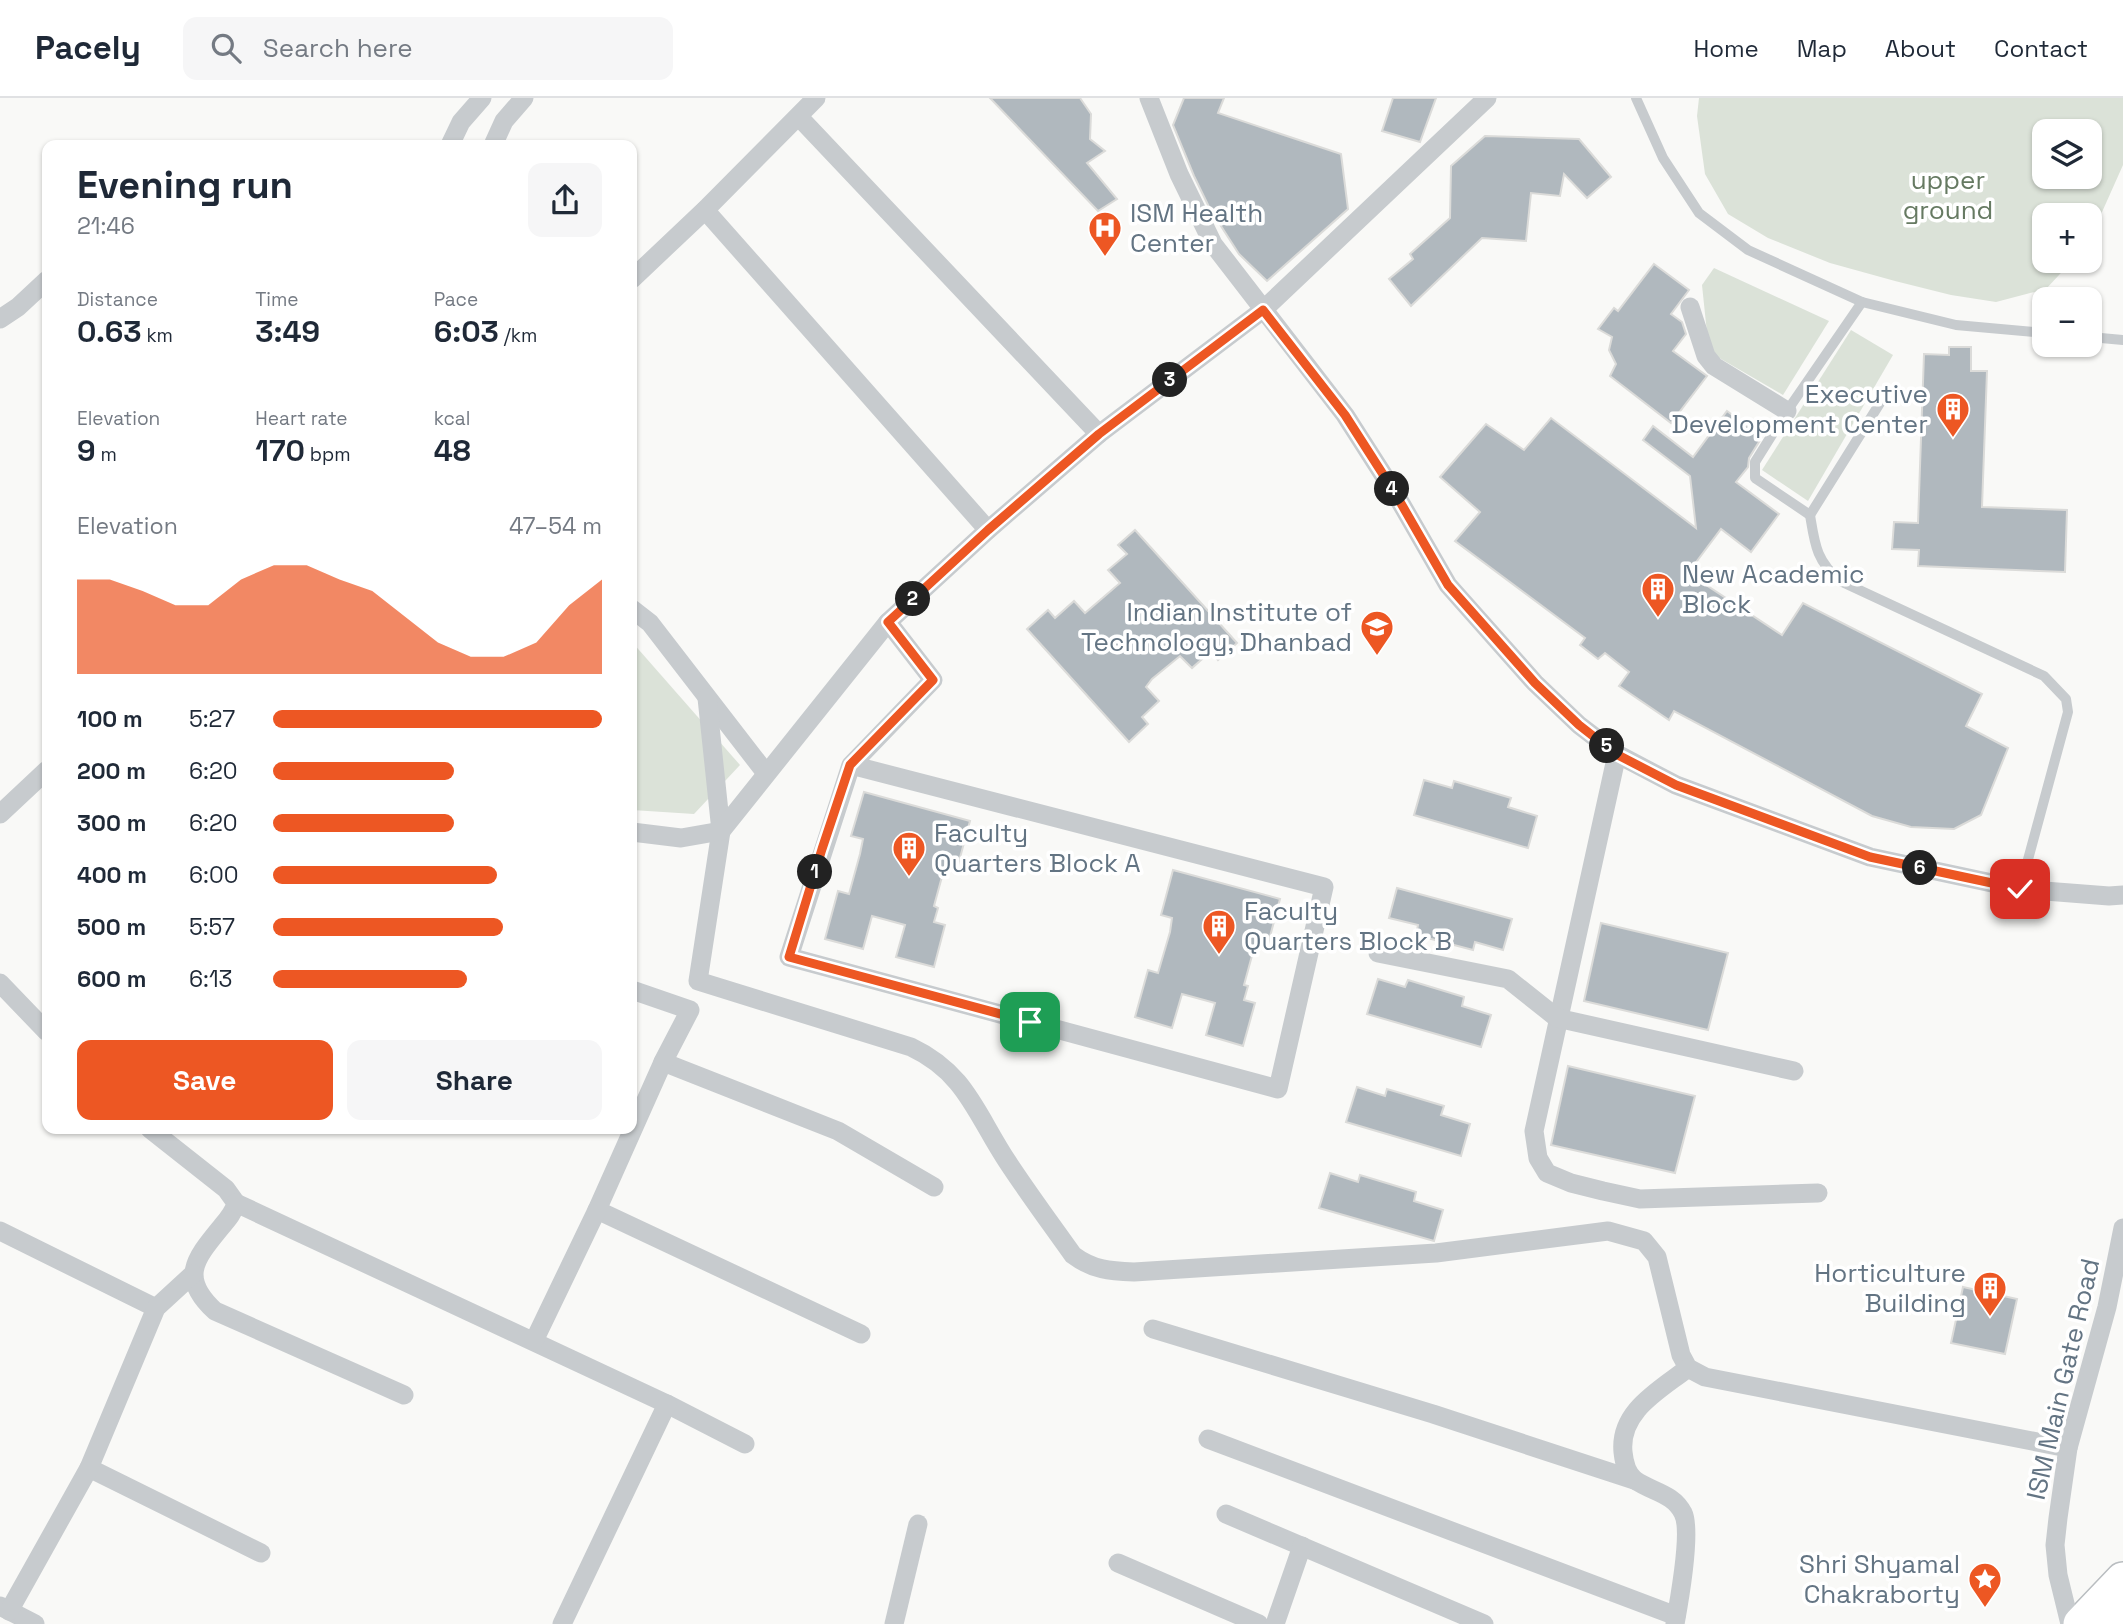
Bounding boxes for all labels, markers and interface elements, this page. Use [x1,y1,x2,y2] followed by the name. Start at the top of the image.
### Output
[183,17,673,80] search box
[35,27,141,69] text: Pacely
[207,29,245,67] icon: search
[263,31,413,65] text: Search here
[1693,33,1759,64] text: Home
[1797,33,1847,64] text: Map
[1885,33,1956,64] text: About
[1994,33,2088,64] text: Contact
[2032,119,2102,357] map controls
[2032,119,2102,189] button: layers
[77,161,293,209] text: Evening run
[528,163,602,237] button: share
[1903,163,1993,227] park label: upper ground
[1130,196,1263,260] place label: ISM Health Center
[2032,203,2102,273] button: +
[1086,209,1124,258] hospital icon: ISM Health Center
[77,211,135,241] text: 21:46
[77,287,158,312] text: Distance
[255,287,299,312] text: Time
[434,287,478,312] text: Pace
[2032,287,2102,357] button: −
[77,312,142,351] text: 0.63
[255,312,320,351] text: 3:49
[434,312,499,351] text: 6:03
[142,323,173,348] text: km
[499,323,537,348] text: /km
[1152,362,1188,398] pin: 3
[1164,367,1175,392] text: 3
[1672,377,1928,441] place label: Executive Development Center
[1934,390,1972,439] building icon: Executive Development Center
[77,406,160,431] text: Elevation
[255,406,348,431] text: Heart rate
[434,406,470,431] text: kcal
[77,431,96,470] text: 9
[255,431,305,470] text: 170
[434,431,471,470] text: 48
[96,442,117,467] text: m
[305,442,351,467] text: bpm
[1374,472,1410,506] pin: 4
[1385,476,1398,501] text: 4
[77,511,178,541] text: Elevation
[509,511,602,541] text: 47–54 m
[1682,557,1865,621] place label: New Academic Block
[1639,570,1677,619] building icon: New Academic Block
[895,582,930,616] pin: 2
[907,586,918,611] text: 2
[1081,595,1352,659] place label: Indian Institute of Technology, Dhanbad
[1358,608,1396,657] school or university icon: Indian Institute of Technology, Dhanbad
[77,704,143,734] text: 100 m
[189,704,235,734] text: 5:27
[1590,728,1624,764] pin: 5
[1601,733,1612,758] text: 5
[77,756,146,786] text: 200 m
[189,756,238,786] text: 6:20
[77,808,146,838] text: 300 m
[189,808,238,838] text: 6:20
[934,816,1141,880] place label: Faculty Quarters Block A
[890,829,928,878] building icon: Faculty Quarters Block A
[1902,850,1938,886] pin: 6
[798,854,832,890] pin: 1
[1914,855,1925,880] text: 6
[810,859,819,884] text: 1
[1990,859,2050,919] pin
[77,860,147,890] text: 400 m
[189,860,238,890] text: 6:00
[2001,870,2039,908] icon: check
[1244,894,1452,958] place label: Faculty Quarters Block B
[1200,907,1238,956] building icon: Faculty Quarters Block B
[77,912,146,942] text: 500 m
[189,912,235,942] text: 5:57
[77,964,147,994] text: 600 m
[189,964,232,994] text: 6:13
[1000,992,1060,1052] pin
[1011,1003,1049,1041] icon: arrive
[77,1040,333,1120] button: Save
[347,1040,602,1120] button: Share
[2019,1255,2107,1503] street label: ISM Main Gate Road
[1814,1256,1966,1320] place label: Horticulture Building
[1971,1269,2009,1318] building icon: Horticulture Building
[1799,1547,1960,1611] place label: Shri Shyamal Chakraborty
[1966,1560,2004,1609] place icon: Shri Shyamal Chakraborty

